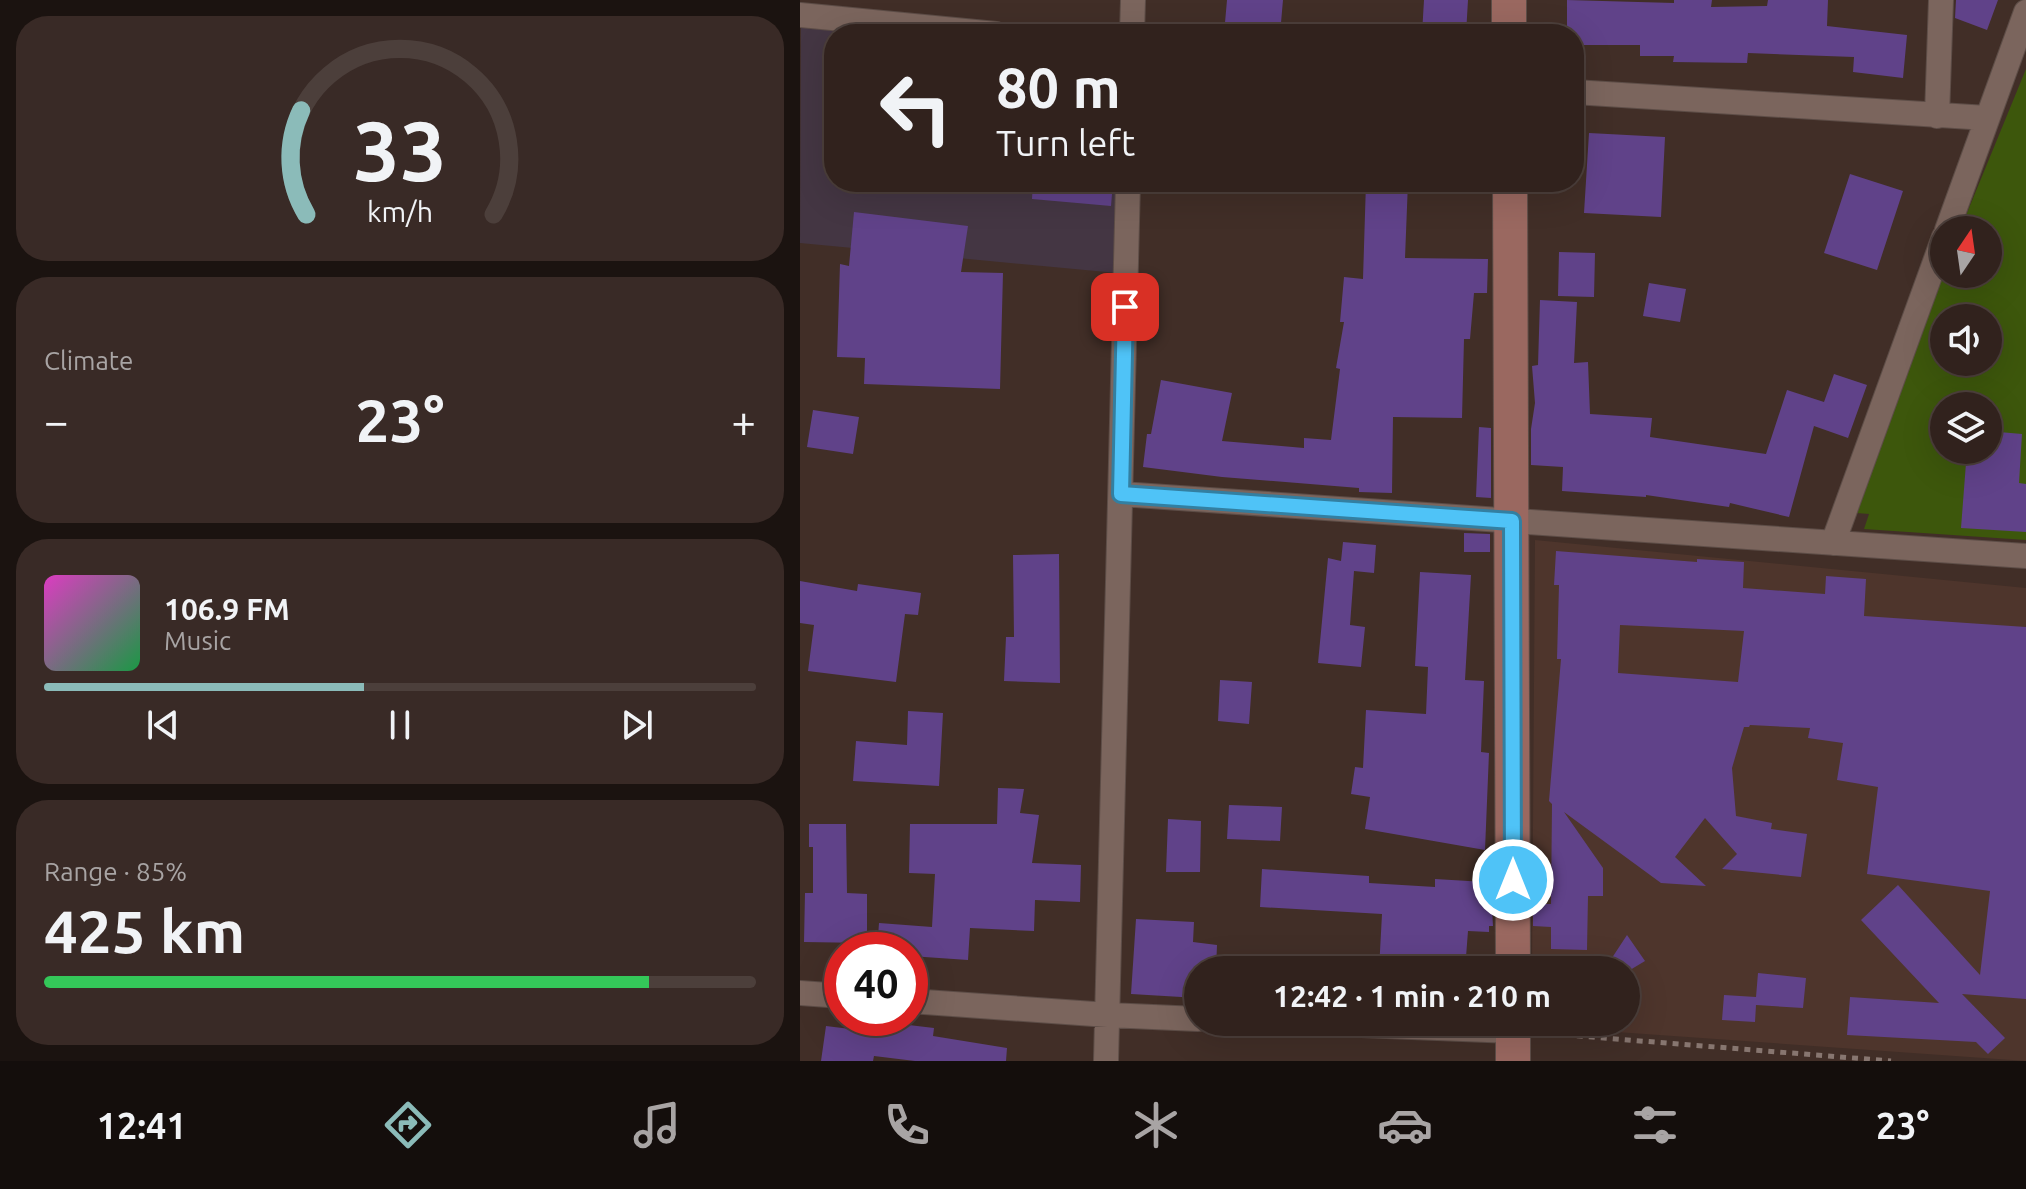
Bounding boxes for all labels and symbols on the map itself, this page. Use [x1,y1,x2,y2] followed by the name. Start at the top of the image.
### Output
[1930,216,2002,288] north arrow
[1091,273,1159,341] pin
[1471,838,1555,922] position arrow
[824,932,928,1036] speed limit sign: 40

